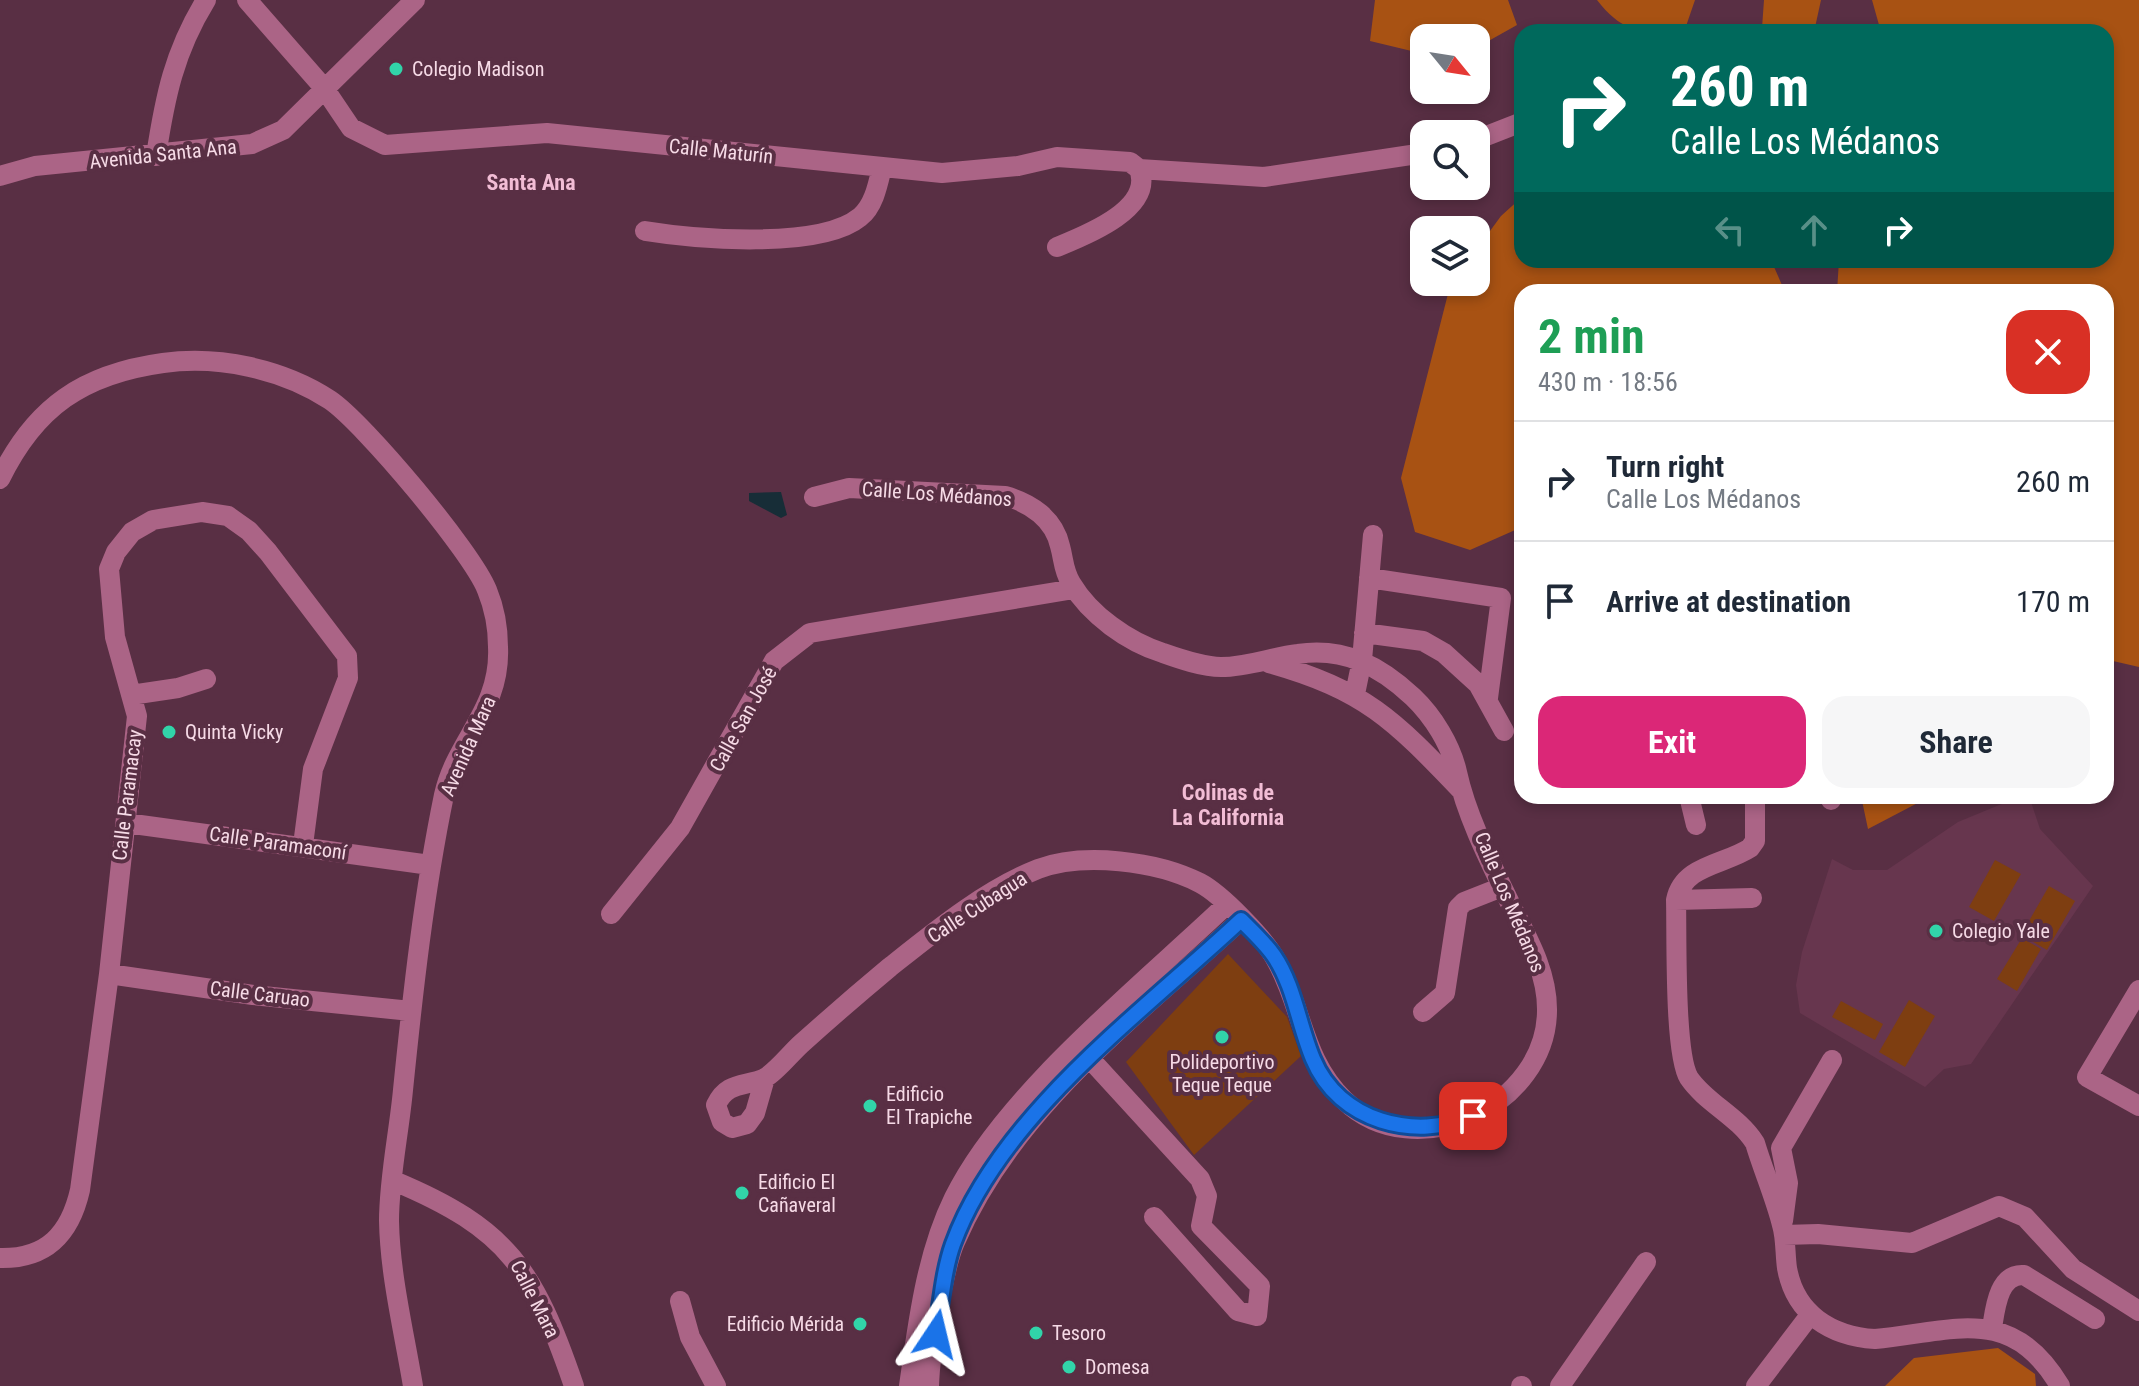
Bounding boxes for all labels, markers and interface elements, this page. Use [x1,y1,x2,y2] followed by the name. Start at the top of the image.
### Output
[1410,24,1490,104] north arrow
[1410,24,1490,296] map controls
[1670,54,1809,120] text: 260 m
[1538,56,1642,160] icon: right
[412,57,544,81] place label: Colegio Madison
[387,60,405,78] marker: Colegio Madison
[1410,120,1490,200] button: search
[1670,121,1940,163] text: Calle Los Médanos
[88,134,238,174] street label: Avenida Santa Ana
[668,134,774,168] street label: Calle Maturín
[486,170,576,195] district label: Santa Ana
[1708,208,1752,252] icon: left
[1792,208,1836,252] icon: ahead
[1876,208,1920,252] icon: right
[1410,216,1490,296] button: layers
[1538,308,1645,365] text: 2 min
[2006,310,2090,394] button: close
[1538,367,1678,397] text: 430 m · 18:56
[1606,449,1724,484] text: Turn right
[1538,459,1582,503] icon: right
[2016,464,2090,499] text: 260 m
[861,477,1013,511] street label: Calle Los Médanos
[1606,484,1801,514] text: Calle Los Médanos
[1538,579,1582,623] icon: arrive
[1606,584,1851,619] text: Arrive at destination
[2016,584,2090,619] text: 170 m
[704,662,782,776] street label: Calle San José
[435,692,501,800] street label: Avenida Mara
[1538,696,1806,788] button: Exit
[1822,696,2090,788] button: Share
[185,720,283,744] place label: Quinta Vicky
[160,723,178,741] marker: Quinta Vicky
[107,728,147,862] street label: Calle Paramacay
[1172,780,1284,830] district label: Colinas de La California
[208,821,349,865] street label: Calle Paramaconí
[1470,828,1550,976] street label: Calle Los Médanos
[923,866,1031,948] street label: Calle Cubagua
[1952,919,2050,943] place label: Colegio Yale
[1927,922,1945,940] marker: Colegio Yale
[209,976,311,1012] street label: Calle Caruao
[1213,1028,1231,1046] marker: Polideportivo Teque Teque
[1170,1050,1274,1097] place label: Polideportivo Teque Teque
[886,1082,972,1129] place label: Edificio El Trapiche
[1439,1082,1507,1150] pin
[1451,1094,1495,1138] icon: arrive
[861,1097,879,1115] marker: Edificio El Trapiche
[758,1170,836,1217] place label: Edificio El Cañaveral
[733,1184,751,1202] marker: Edificio El Cañaveral
[505,1256,565,1342] street label: Calle Mara
[894,1292,978,1376] position arrow
[727,1312,844,1336] place label: Edificio Mérida
[851,1315,869,1333] marker: Edificio Mérida
[1052,1321,1106,1345] place label: Tesoro
[1027,1324,1045,1342] marker: Tesoro
[1085,1355,1150,1379] place label: Domesa
[1060,1358,1078,1376] marker: Domesa

